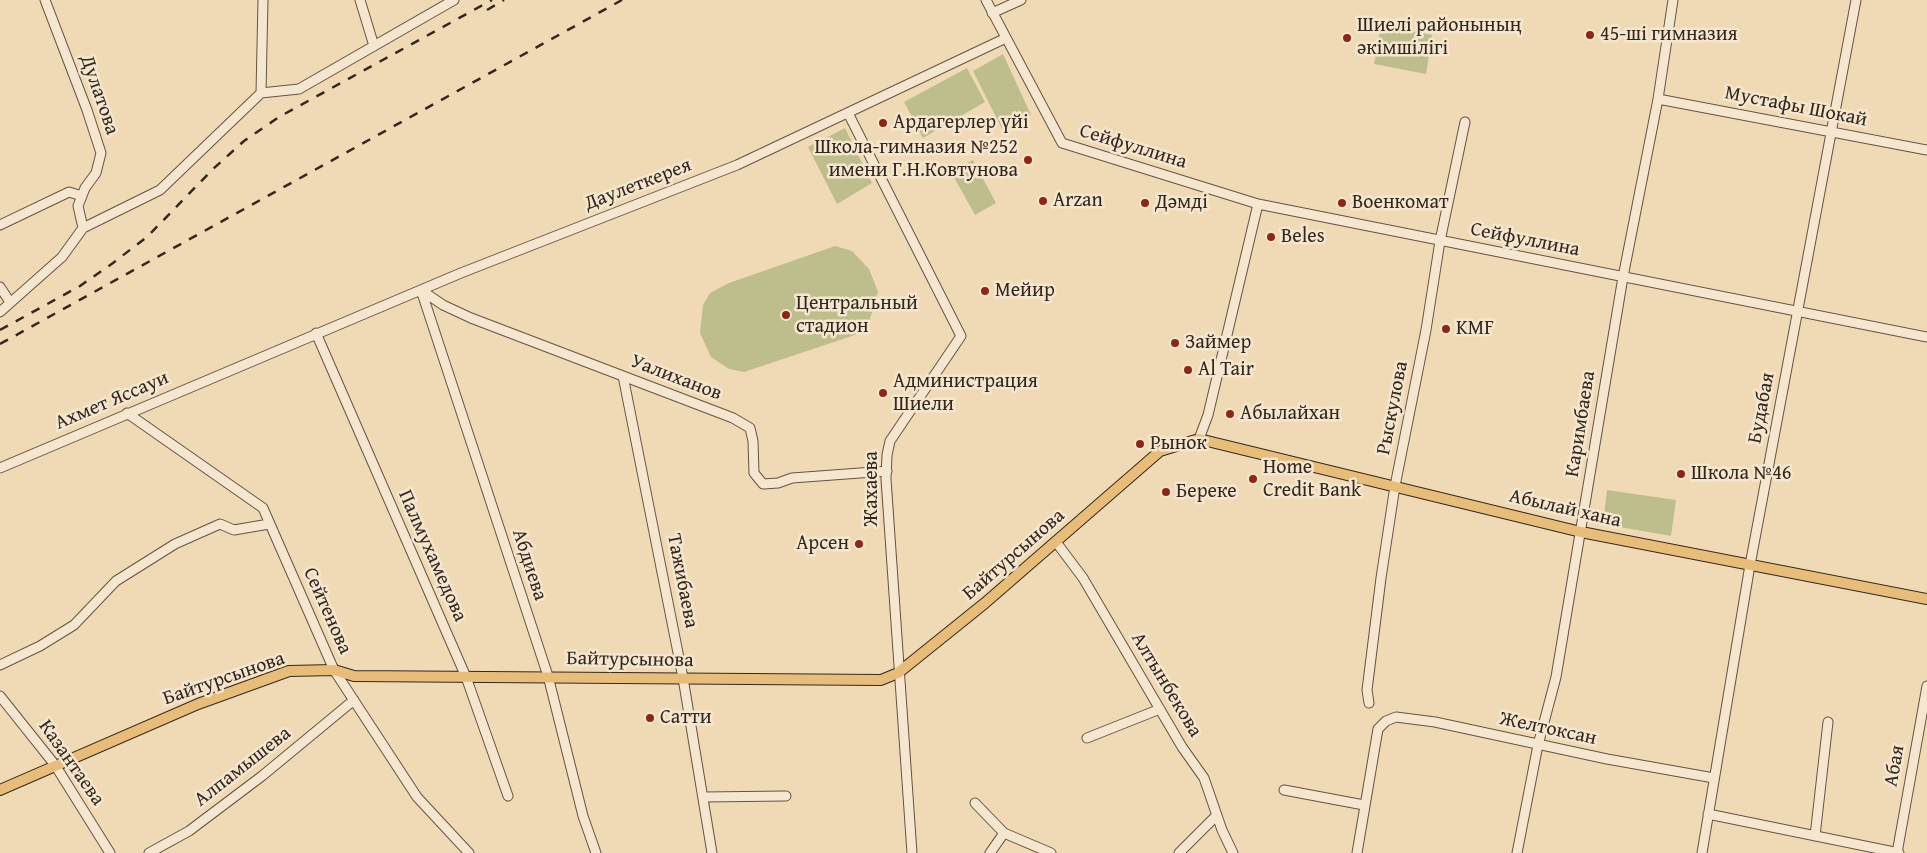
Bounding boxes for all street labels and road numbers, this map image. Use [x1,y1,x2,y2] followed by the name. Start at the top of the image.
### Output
[74,52,124,138] street label: Дулатова
[1723,81,1869,133] street label: Мустафы Шокай
[1077,119,1189,175] street label: Сейфуллина
[581,154,695,216] street label: Даулеткерея
[1468,218,1582,262] street label: Сейфуллина
[627,350,725,406] street label: Уалиханов
[1372,359,1414,457] street label: Рыскулова
[52,366,172,436] street label: Ахмет Яссауи
[1561,369,1601,479] street label: Каримбаева
[1743,370,1781,446] street label: Будабая
[860,451,884,527] street label: Жахаева
[1507,484,1623,534] street label: Абылай хана
[392,486,472,626] street label: Палмухамедова
[958,504,1070,606] street label: Байтурсынова
[506,526,552,604] street label: Абдиева
[661,532,703,630] street label: Тажибаева
[297,564,357,658] street label: Сейтенова
[1125,628,1207,742] street label: Алтынбекова
[160,647,288,711] street label: Байтурсынова
[566,647,694,673] street label: Байтурсынова
[1497,707,1599,751] street label: Желтоксан
[33,715,109,811] street label: Казантаева
[190,722,296,812] street label: Алпамышева
[1880,743,1910,789] street label: Абая

